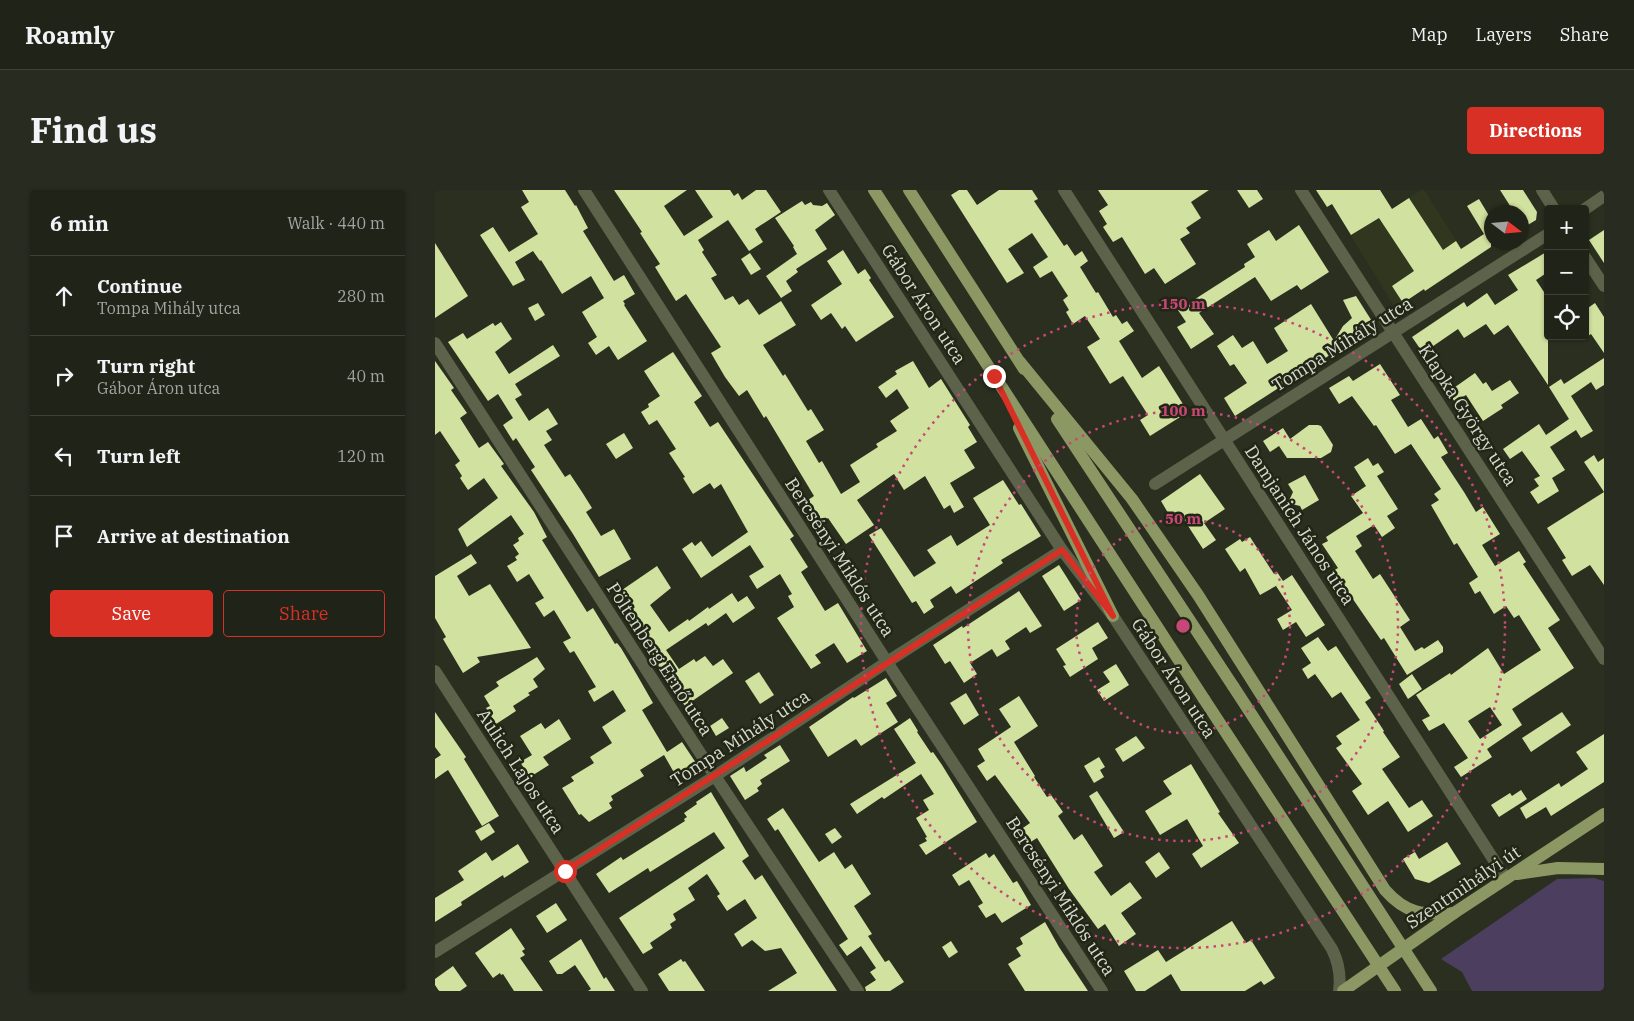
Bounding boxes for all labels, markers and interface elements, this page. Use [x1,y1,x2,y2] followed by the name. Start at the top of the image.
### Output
[25,19,115,51] text: Roamly
[1411,23,1448,46] text: Map
[1476,23,1532,46] text: Layers
[1560,23,1609,46] text: Share
[30,107,157,153] text: Find us
[1467,107,1604,154] button: Directions
[1484,205,1529,250] north arrow
[1544,205,1589,340] map controls
[1544,205,1589,250] button: +
[50,209,109,237] text: 6 min
[287,213,385,233] text: Walk · 440 m
[877,240,972,369] street label: Gábor Áron utca
[1544,250,1589,295] button: −
[97,274,182,298] text: Continue
[50,282,78,310] icon: ahead
[337,286,385,306] text: 280 m
[1267,291,1417,397] street label: Tompa Mihály utca
[1160,294,1206,313] text: 150 m
[1544,295,1589,340] button: locate
[97,298,241,318] text: Tompa Mihály utca
[1414,340,1522,490] street label: Klapka György utca
[97,354,195,378] text: Turn right
[50,362,78,390] icon: right
[983,365,1006,388] route end
[347,366,385,386] text: 40 m
[97,378,220,398] text: Gábor Áron utca
[1160,401,1206,420] text: 100 m
[1240,441,1360,609] street label: Damjanich János utca
[50,442,78,470] icon: left
[97,444,180,468] text: Turn left
[337,446,385,466] text: 120 m
[780,473,900,641] street label: Bercsényi Miklós utca
[1165,509,1201,528] text: 50 m
[50,522,78,550] icon: arrive
[97,524,290,548] text: Arrive at destination
[602,578,718,740] street label: Pöltenberg Ernő utca
[50,590,213,637] button: Save
[223,590,385,637] button: Share
[1127,614,1222,743] street label: Gábor Áron utca
[1174,617,1192,635] centre of rings
[666,684,814,792] street label: Tompa Mihály utca
[472,704,570,838] street label: Aulich Lajos utca
[1001,812,1121,980] street label: Bercsényi Miklós utca
[1401,840,1525,934] street label: Szentmihályi út
[554,860,577,883] route start

